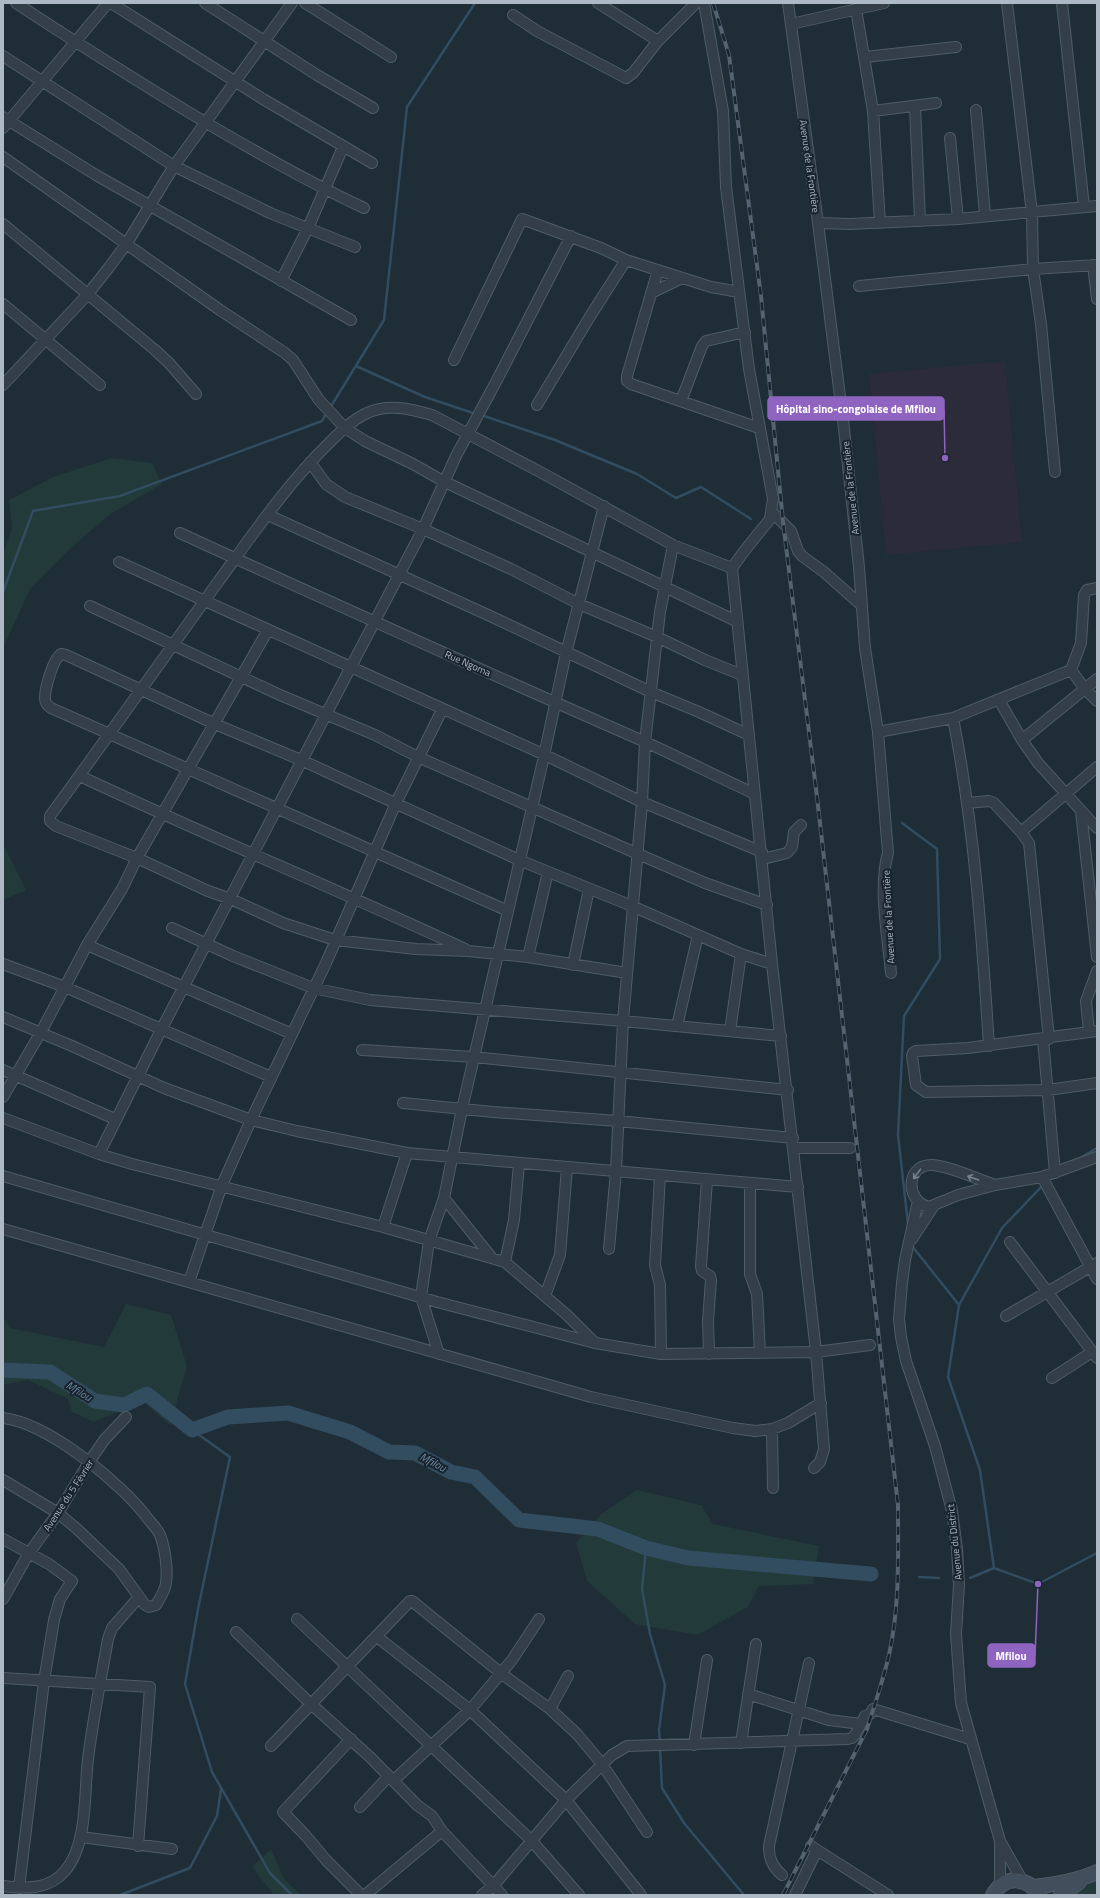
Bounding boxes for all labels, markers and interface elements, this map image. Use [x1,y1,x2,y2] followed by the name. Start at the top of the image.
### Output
[796,119,823,214] street label: Avenue de la Frontière
[768,397,944,420] callout: Hôpital sino-congolaise de Mfilou
[776,401,936,417] text: Hôpital sino-congolaise de Mfilou
[838,441,863,535] street label: Avenue de la Frontière
[442,647,493,680] street label: Rue Ngoma
[879,870,898,964] street label: Avenue de la Frontière
[913,1168,921,1179] one-way arrow
[967,1173,979,1181] one-way arrow
[63,1377,96,1406] water label: Mfilou
[417,1448,450,1476] water label: Mfilou
[39,1456,98,1534] street label: Avenue du 5 Février
[943,1503,966,1581] street label: Avenue du District
[988,1644,1035,1667] callout: Mfilou
[995,1648,1027,1664] text: Mfilou

